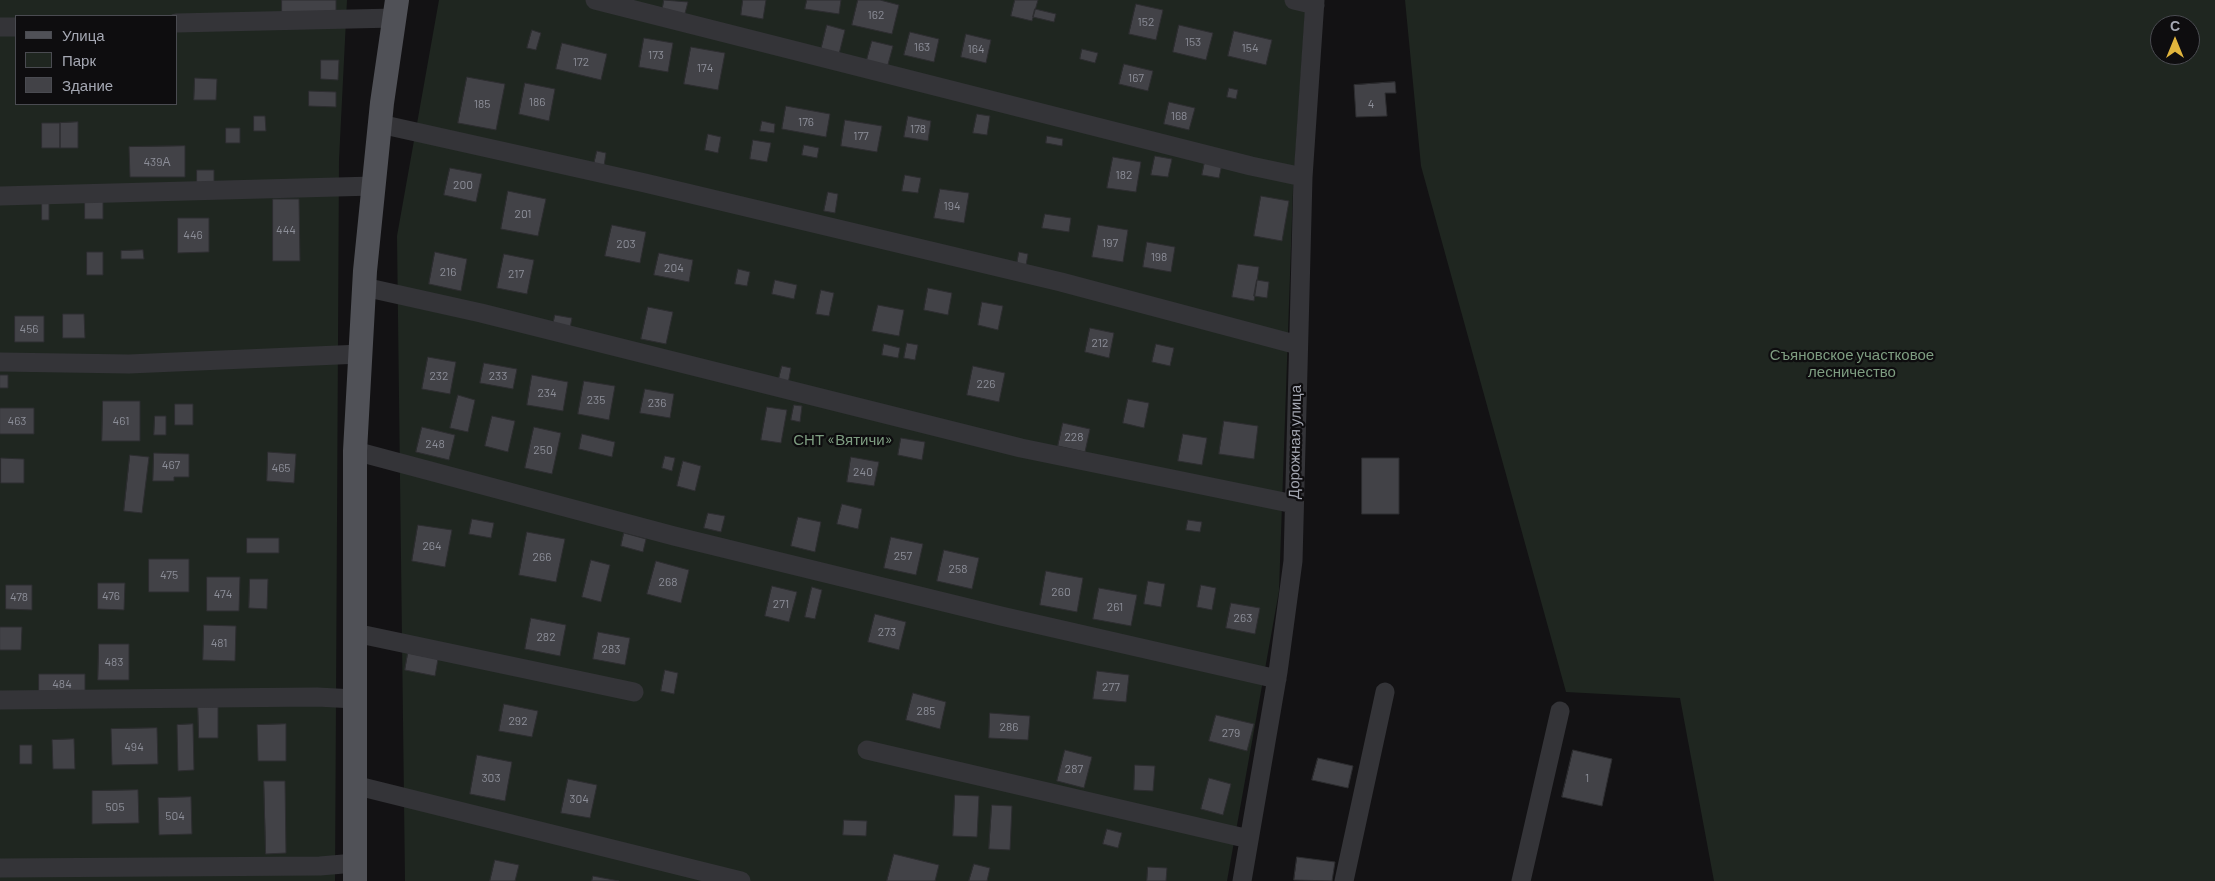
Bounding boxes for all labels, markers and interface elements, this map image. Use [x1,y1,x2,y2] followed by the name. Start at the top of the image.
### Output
[868,8,884,22] house number: 162
[15,15,178,105] legend
[1138,15,1154,29] house number: 152
[2150,15,2200,65] north arrow
[2170,17,2180,34] text: С
[62,26,105,44] text: Улица
[1185,35,1201,49] house number: 153
[914,40,930,54] house number: 163
[1242,41,1258,55] house number: 154
[968,42,984,56] house number: 164
[648,48,664,62] house number: 173
[62,51,96,69] text: Парк
[573,55,589,69] house number: 172
[697,61,713,75] house number: 174
[1128,71,1144,85] house number: 167
[62,76,113,94] text: Здание
[529,95,545,109] house number: 186
[474,97,490,111] house number: 185
[1368,97,1374,111] house number: 4
[1171,109,1187,123] house number: 168
[798,115,814,129] house number: 176
[910,122,926,136] house number: 178
[853,129,869,143] house number: 177
[143,155,171,169] house number: 439А
[1116,168,1132,182] house number: 182
[453,178,473,192] house number: 200
[943,199,961,213] house number: 194
[514,207,532,221] house number: 201
[276,223,296,237] house number: 444
[183,228,203,242] house number: 446
[1102,236,1118,250] house number: 197
[616,237,636,251] house number: 203
[1151,250,1167,264] house number: 198
[664,261,684,275] house number: 204
[440,265,456,279] house number: 216
[508,267,524,281] house number: 217
[20,322,38,336] house number: 456
[1092,336,1108,350] house number: 212
[1770,346,1934,381] park label: Съяновское участковое лесничество
[430,369,448,383] house number: 232
[489,369,507,383] house number: 233
[976,377,996,391] house number: 226
[1285,385,1305,499] street label: Дорожная улица
[537,386,557,400] house number: 234
[587,393,605,407] house number: 235
[648,396,666,410] house number: 236
[8,414,26,428] house number: 463
[113,414,129,428] house number: 461
[1064,430,1084,444] house number: 228
[793,431,893,449] park label: СНТ «Вятичи»
[425,437,445,451] house number: 248
[533,443,553,457] house number: 250
[162,458,180,472] house number: 467
[272,461,290,475] house number: 465
[853,465,873,479] house number: 240
[422,539,442,553] house number: 264
[894,549,912,563] house number: 257
[533,550,551,564] house number: 266
[949,562,967,576] house number: 258
[160,568,178,582] house number: 475
[659,575,677,589] house number: 268
[1051,585,1071,599] house number: 260
[214,587,232,601] house number: 474
[102,589,120,603] house number: 476
[10,590,28,604] house number: 478
[773,597,789,611] house number: 271
[1107,600,1123,614] house number: 261
[1234,611,1252,625] house number: 263
[878,625,896,639] house number: 273
[536,630,556,644] house number: 282
[211,636,227,650] house number: 481
[602,642,620,656] house number: 283
[104,655,124,669] house number: 483
[52,677,72,691] house number: 484
[1102,680,1120,694] house number: 277
[917,704,935,718] house number: 285
[508,714,528,728] house number: 292
[1000,720,1018,734] house number: 286
[1222,726,1240,740] house number: 279
[124,740,144,754] house number: 494
[1065,762,1083,776] house number: 287
[481,771,501,785] house number: 303
[1585,771,1589,785] house number: 1
[569,792,589,806] house number: 304
[105,800,125,814] house number: 505
[165,809,185,823] house number: 504

